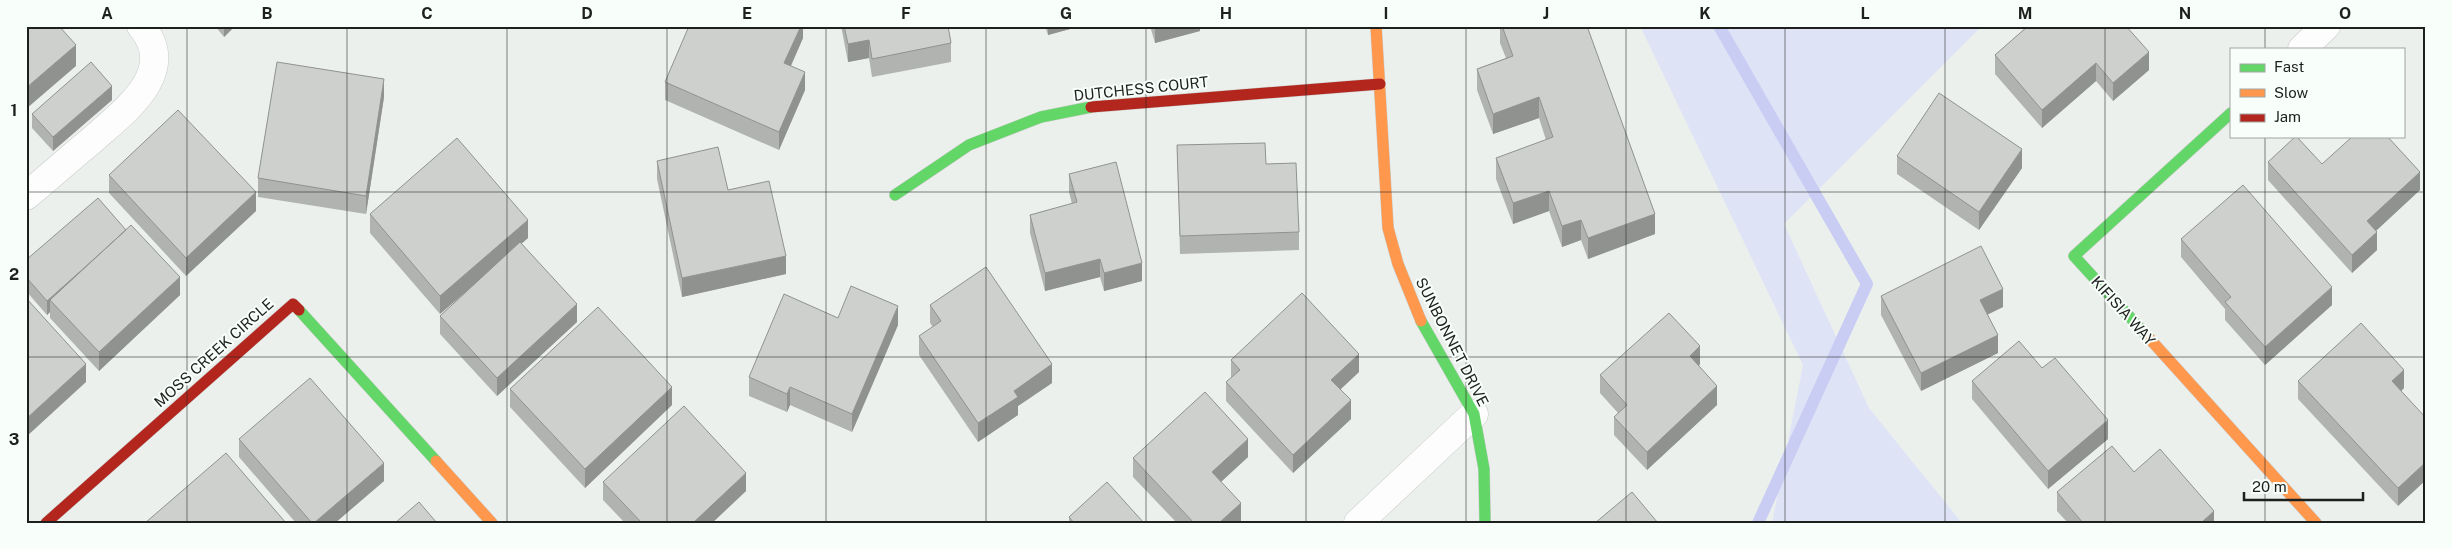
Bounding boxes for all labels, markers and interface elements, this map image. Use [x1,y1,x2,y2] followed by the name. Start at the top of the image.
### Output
[101,4,113,23] text: A
[262,4,273,23] text: B
[421,4,433,23] text: C
[581,4,593,23] text: D
[742,4,752,23] text: E
[901,4,911,23] text: F
[1060,4,1072,23] text: G
[1220,4,1232,23] text: H
[1384,4,1388,23] text: I
[1543,4,1549,23] text: J
[1699,4,1711,23] text: K
[1860,4,1870,23] text: L
[2018,4,2032,23] text: M
[2179,4,2191,23] text: N
[2339,4,2351,23] text: O
[2230,48,2404,138] legend
[2274,58,2304,75] text: Fast
[1073,73,1209,104] street label: DUTCHESS COURT
[2274,84,2309,101] text: Slow
[11,101,17,120] text: 1
[2274,108,2301,125] text: Jam
[9,265,19,284] text: 2
[2088,273,2159,349] street label: KIFISIA WAY
[1413,275,1492,409] street label: SUNBONNET DRIVE
[151,295,277,411] street label: MOSS CREEK CIRCLE
[9,430,19,449] text: 3
[2244,469,2363,501] scale bar
[2252,478,2287,495] text: 20 m

